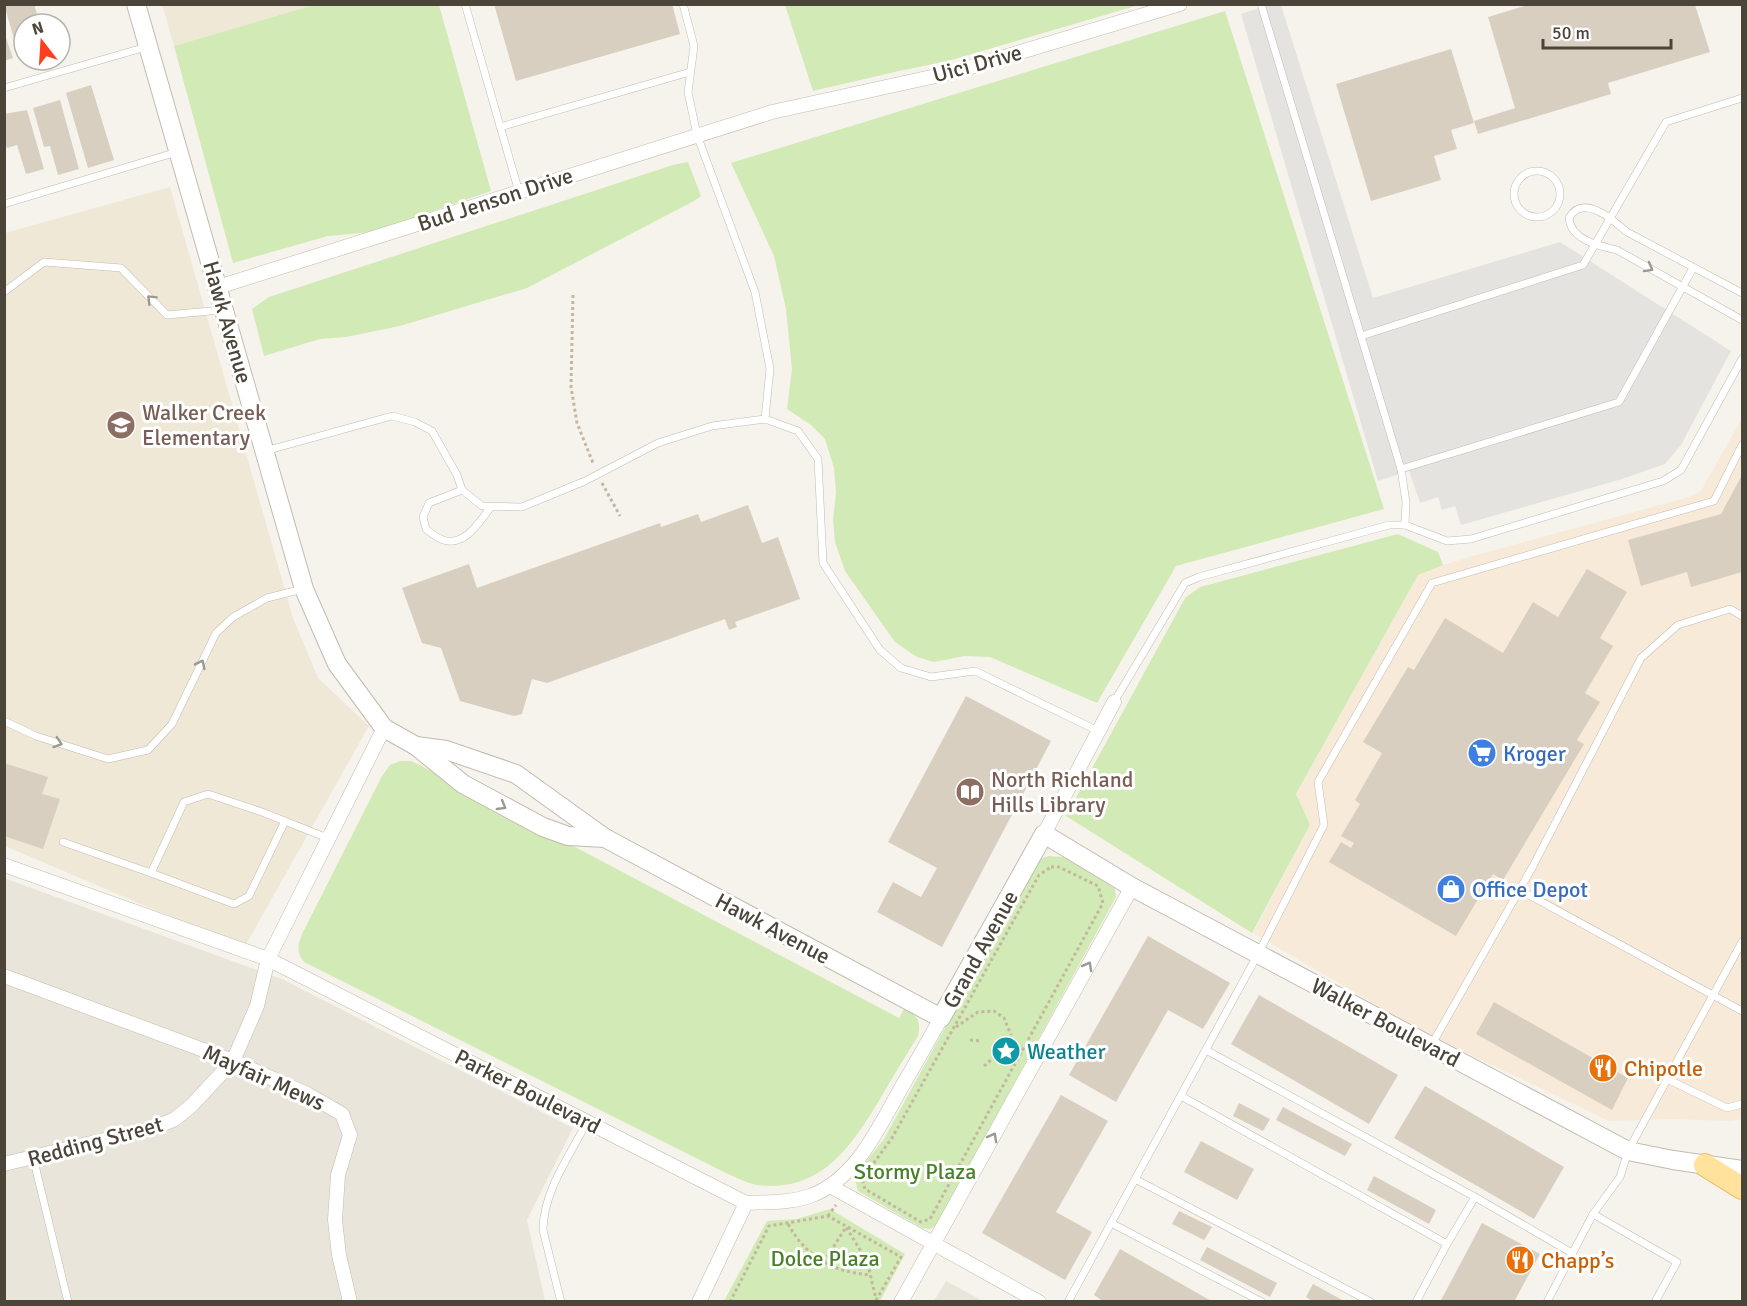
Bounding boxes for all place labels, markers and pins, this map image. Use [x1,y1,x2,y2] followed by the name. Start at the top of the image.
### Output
[142,399,266,451] place label: Walker Creek Elementary
[105,409,137,441] school or university icon: Walker Creek Elementary
[1466,737,1498,769] supermarket icon: Kroger
[1503,740,1566,767] place label: Kroger
[991,766,1133,818] place label: North Richland Hills Library
[954,776,986,808] library icon: North Richland Hills Library
[1435,873,1467,905] shop icon: Office Depot
[1472,876,1588,903] place label: Office Depot
[990,1035,1022,1067] place icon: Weather
[1027,1038,1106,1065] place label: Weather
[1587,1052,1619,1084] restaurant icon: Chipotle
[1624,1055,1703,1082] place label: Chipotle
[1504,1244,1536,1276] restaurant icon: Chapp’s
[1541,1247,1614,1274] place label: Chapp’s

